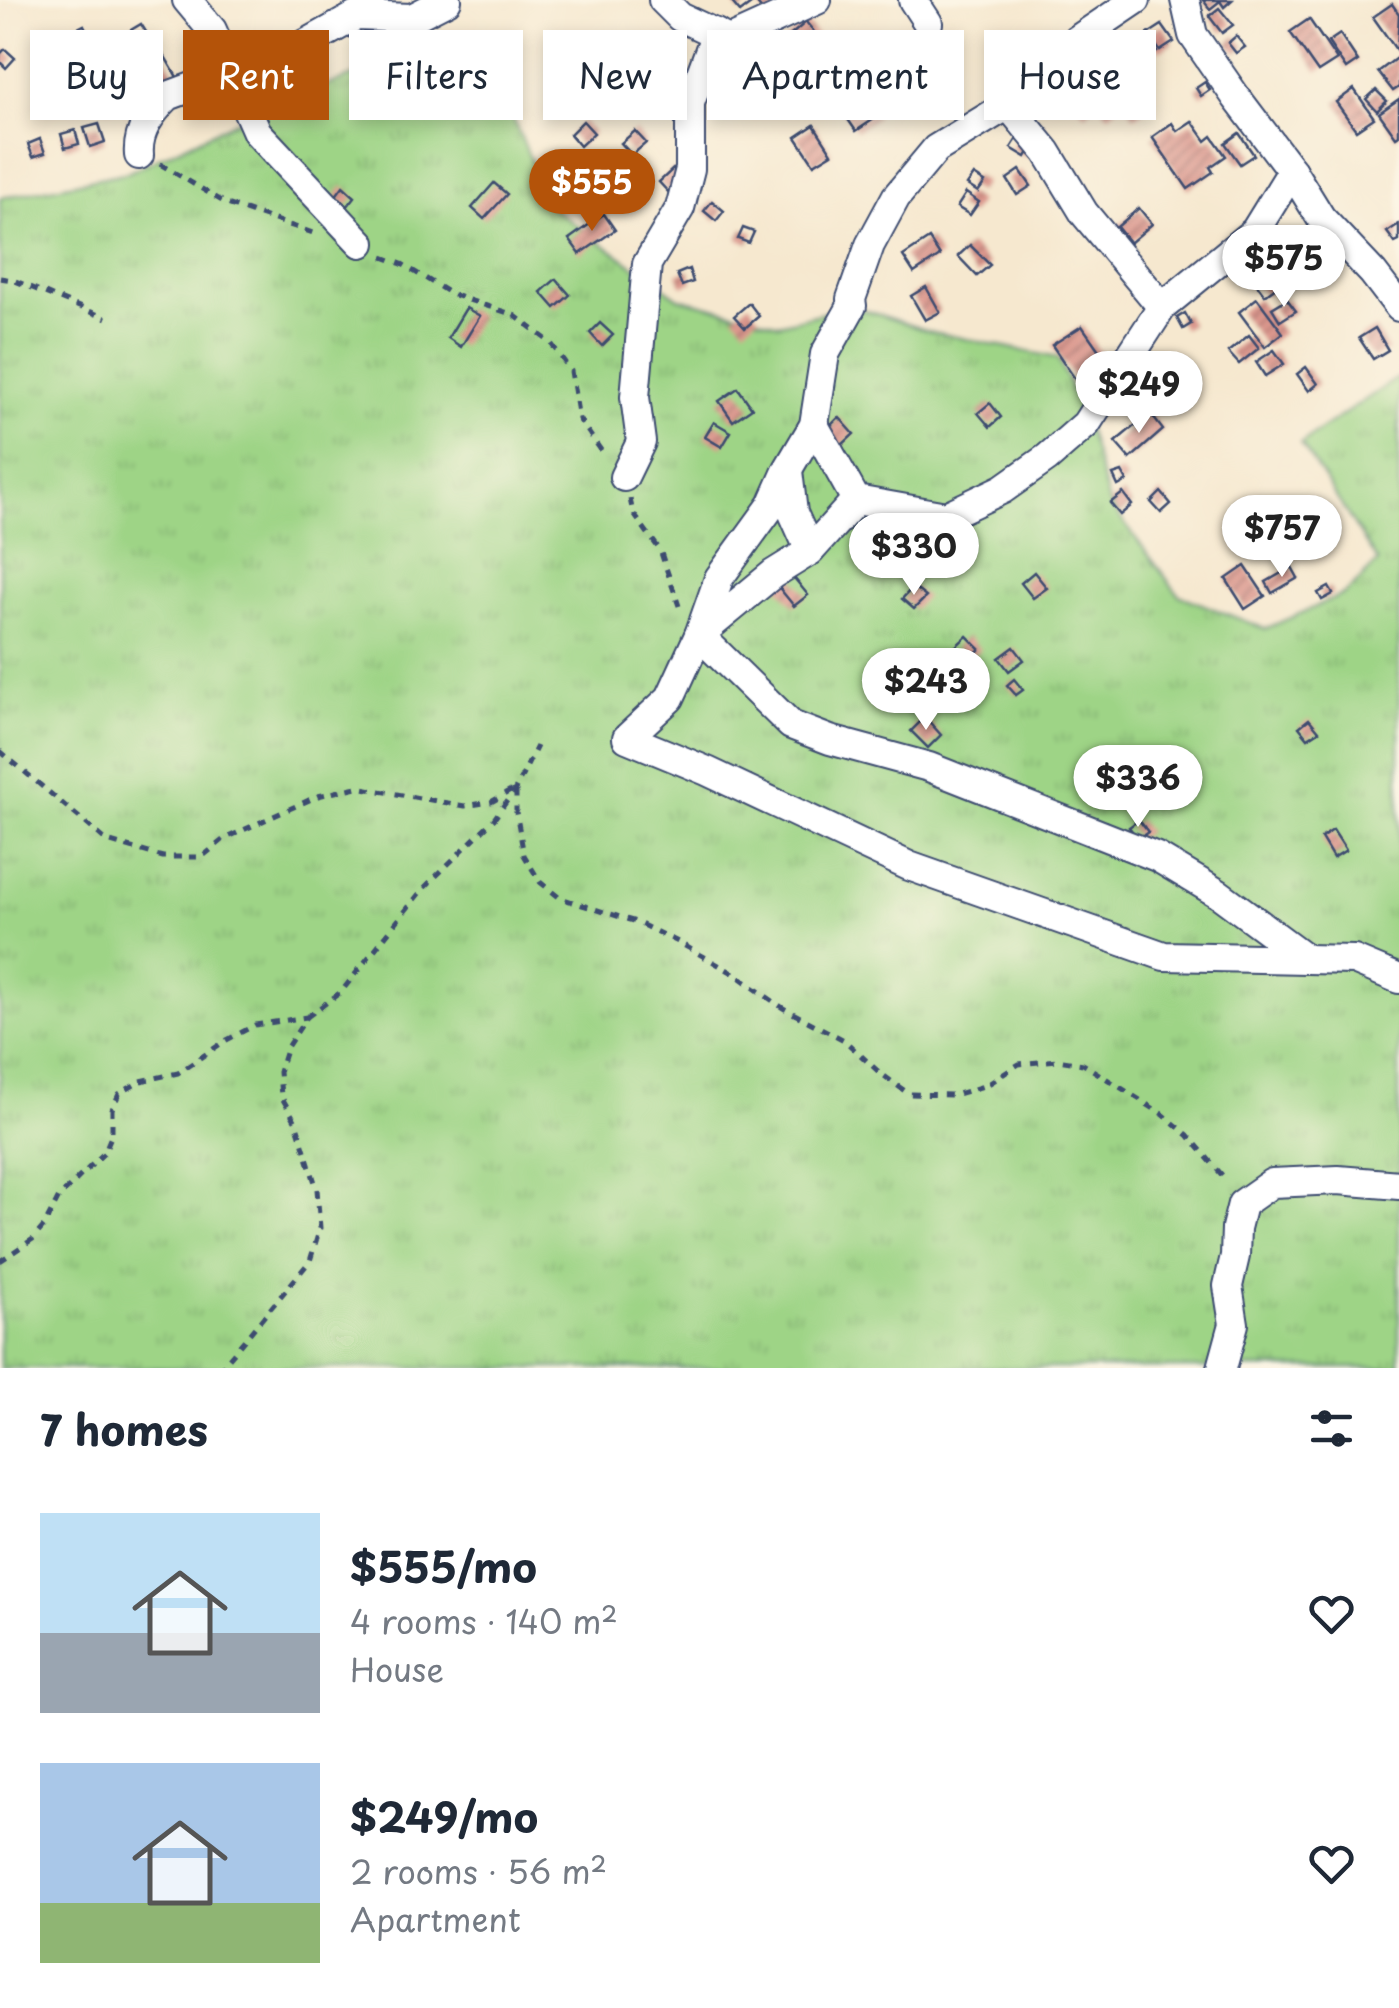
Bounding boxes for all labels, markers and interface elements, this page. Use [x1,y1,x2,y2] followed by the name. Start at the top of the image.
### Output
[30,30,163,120] chip: Buy
[183,30,329,120] chip: Rent
[349,30,523,120] chip: Filters
[543,30,687,120] chip: New
[707,30,964,120] chip: Apartment
[984,30,1156,120] chip: House
[533,149,651,234] pin: $555
[551,157,633,205] text: $555
[1225,225,1343,310] pin: $575
[1244,233,1324,281] text: $575
[1080,351,1198,436] pin: $249
[1098,359,1180,407] text: $249
[1223,495,1341,580] pin: $757
[1244,503,1320,551] text: $757
[855,513,973,598] pin: $330
[871,521,957,569] text: $330
[867,648,985,733] pin: $243
[884,656,968,704] text: $243
[1079,745,1197,830] pin: $336
[1096,753,1180,801] text: $336
[40,1397,208,1460] text: 7 homes
[1304,1401,1359,1456] icon: filters
[350,1534,537,1597] text: $555/mo
[120,1553,240,1673] icon: home
[1304,1586,1359,1641] icon: heart
[350,1597,618,1645] text: 4 rooms · 140 m²
[350,1645,444,1693] text: House
[350,1784,538,1847] text: $249/mo
[120,1803,240,1923] icon: home
[1304,1836,1359,1891] icon: heart
[350,1847,607,1895] text: 2 rooms · 56 m²
[350,1895,521,1943] text: Apartment

